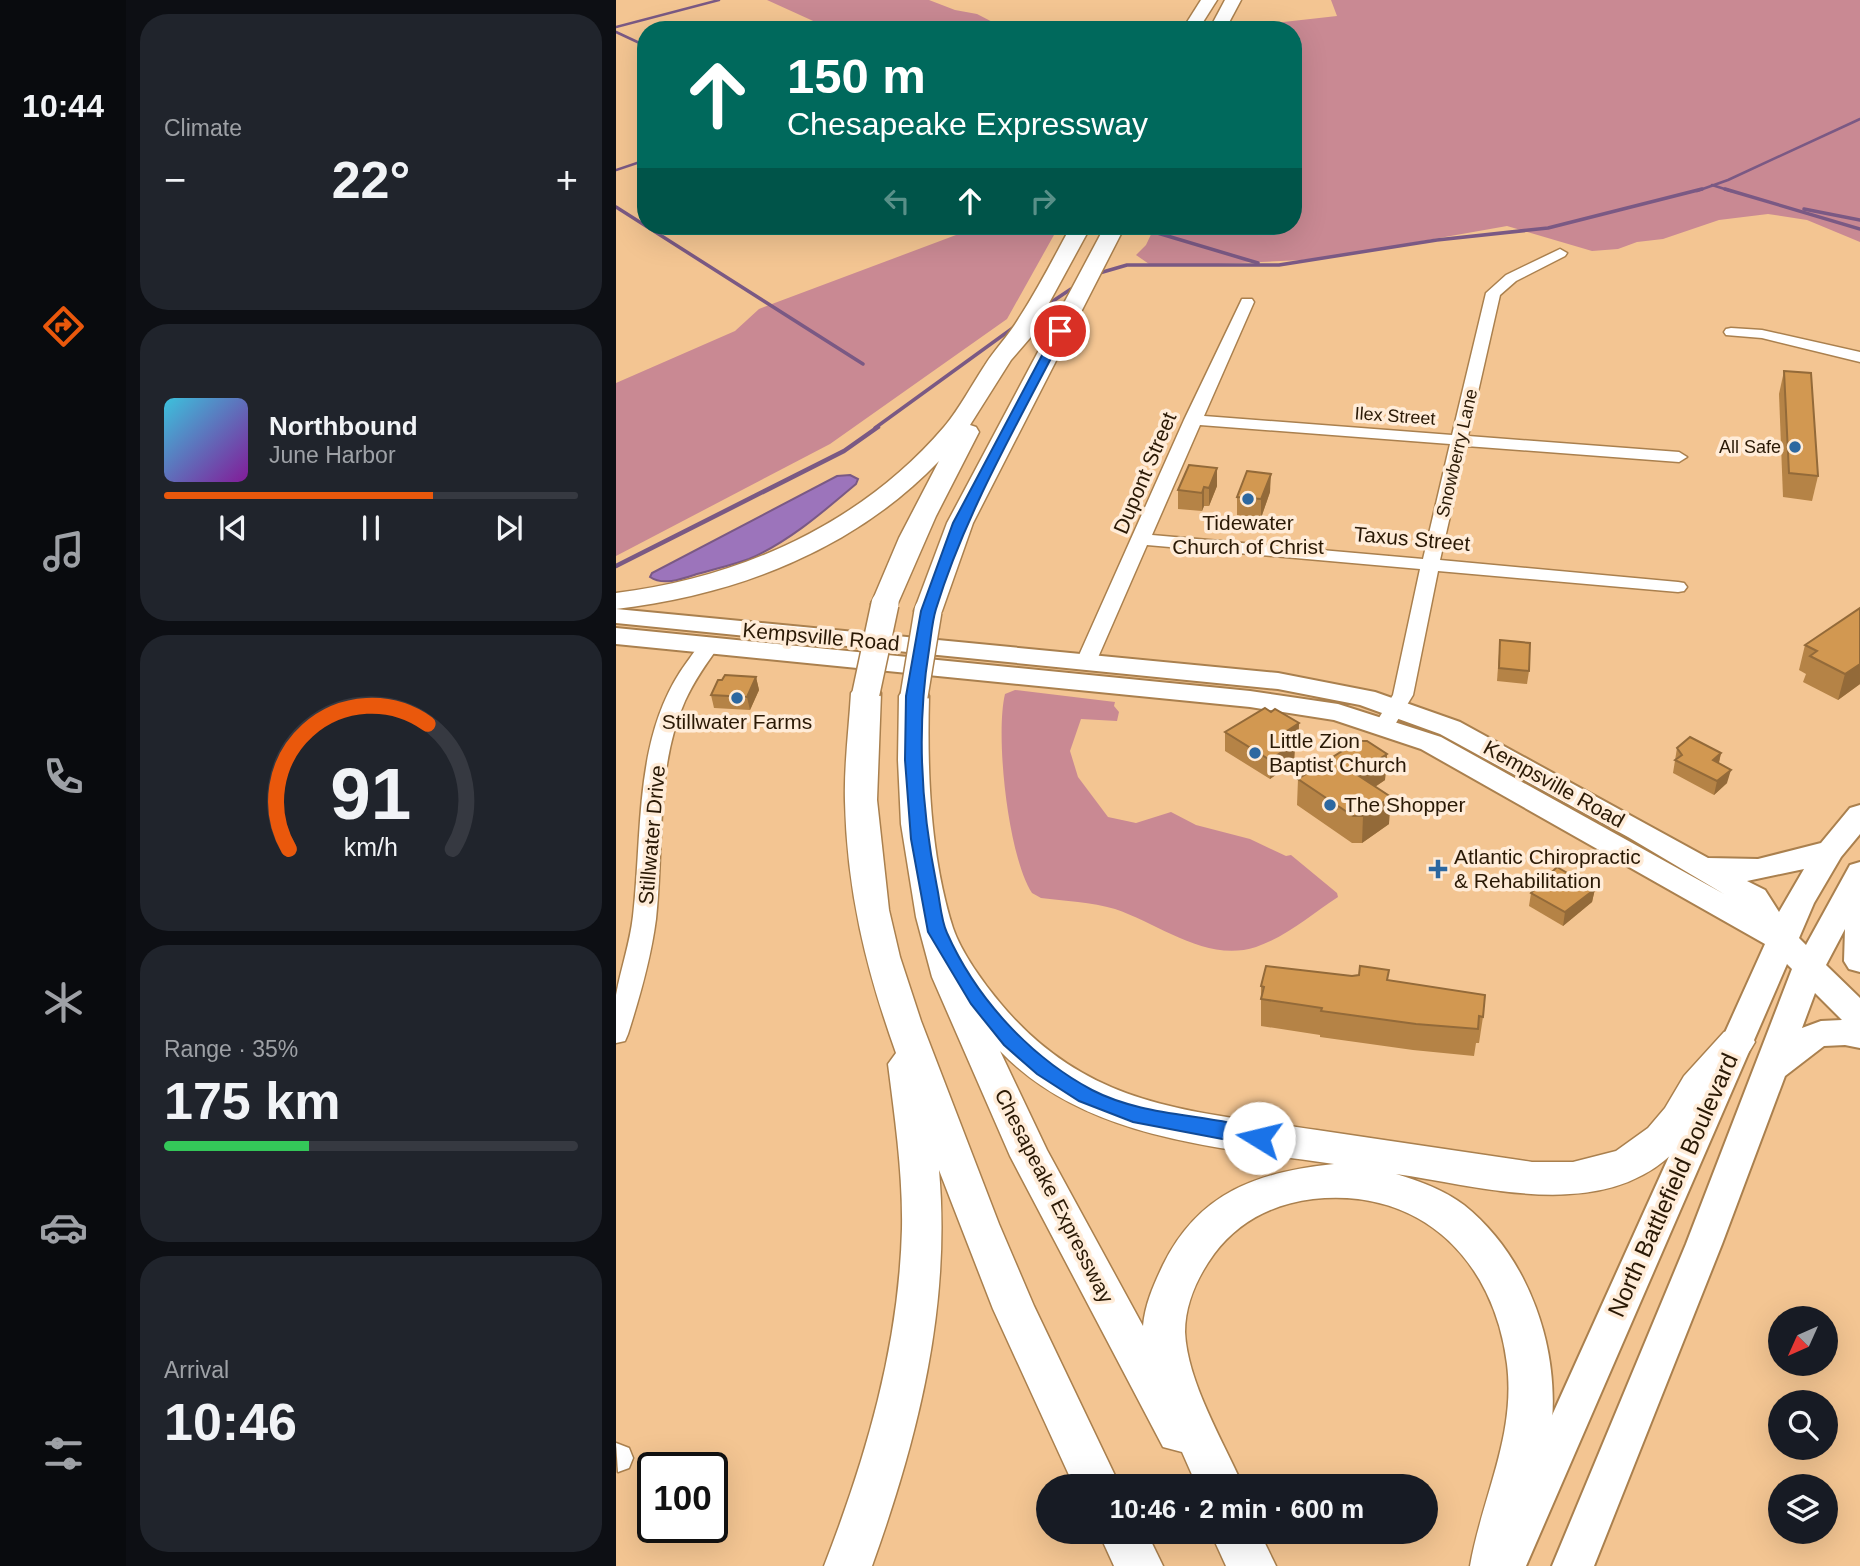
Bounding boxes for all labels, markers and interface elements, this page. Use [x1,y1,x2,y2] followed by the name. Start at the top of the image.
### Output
[672,49,763,140] icon: ahead
[787,49,926,103] text: 150 m
[22,88,104,124] text: 10:44
[787,106,1148,142] text: Chesapeake Expressway
[164,115,242,141] text: Climate
[332,151,410,209] text: 22°
[164,159,186,201] text: −
[556,159,578,201] text: +
[878,182,916,220] icon: left
[951,182,989,220] icon: ahead
[1024,182,1062,220] icon: right
[1030,301,1090,361] pin
[39,302,88,351] icon: directions
[1041,312,1079,350] icon: arrive
[1433,387,1481,519] street label: Snowberry Lane
[1354,403,1436,429] street label: Ilex Street
[1109,409,1181,537] street label: Dupont Street
[269,411,418,441] text: Northbound
[1719,437,1781,457] place label: All Safe
[1787,439,1803,455] marker: All Safe
[269,442,396,468] text: June Harbor
[1240,491,1256,507] marker: Tidewater Church of Christ
[214,509,252,547] icon: previous
[352,509,390,547] icon: pause
[490,509,528,547] icon: next
[1172,511,1324,558] place label: Tidewater Church of Christ
[1353,522,1471,555] street label: Taxus Street
[39,527,88,576] icon: music
[742,618,901,655] street label: Kempsville Road
[729,690,745,706] marker: Stillwater Farms
[662,710,812,733] place label: Stillwater Farms
[1269,729,1407,776] place label: Little Zion Baptist Church
[1480,735,1629,832] street label: Kempsville Road
[1247,745,1263,761] marker: Little Zion Baptist Church
[39,752,88,801] icon: phone
[331,753,411,834] text: 91
[634,764,669,906] street label: Stillwater Drive
[1344,793,1465,816] place label: The Shopper
[1322,797,1338,813] marker: The Shopper
[344,833,398,861] text: km/h
[1454,845,1641,892] place label: Atlantic Chiropractic & Rehabilitation
[1428,859,1448,879] marker: Atlantic Chiropractic & Rehabilitation
[39,978,88,1027] icon: climate
[164,1036,298,1062] text: Range · 35%
[1602,1049,1743,1321] street label: North Battlefield Boulevard
[164,1072,340,1130] text: 175 km
[990,1085,1119,1307] street label: Chesapeake Expressway
[1222,1101,1296,1175] position arrow
[39,1203,88,1252] icon: car
[1768,1306,1838,1376] north arrow
[1768,1306,1838,1544] map controls
[164,1357,229,1383] text: Arrival
[1768,1390,1838,1460] button: search
[164,1393,297,1451] text: 10:46
[39,1429,88,1478] icon: filters
[637,1452,728,1543] speed limit sign: 100
[1768,1474,1838,1544] button: layers
[1110,1494,1364,1524] text: 10:46 · 2 min · 600 m

